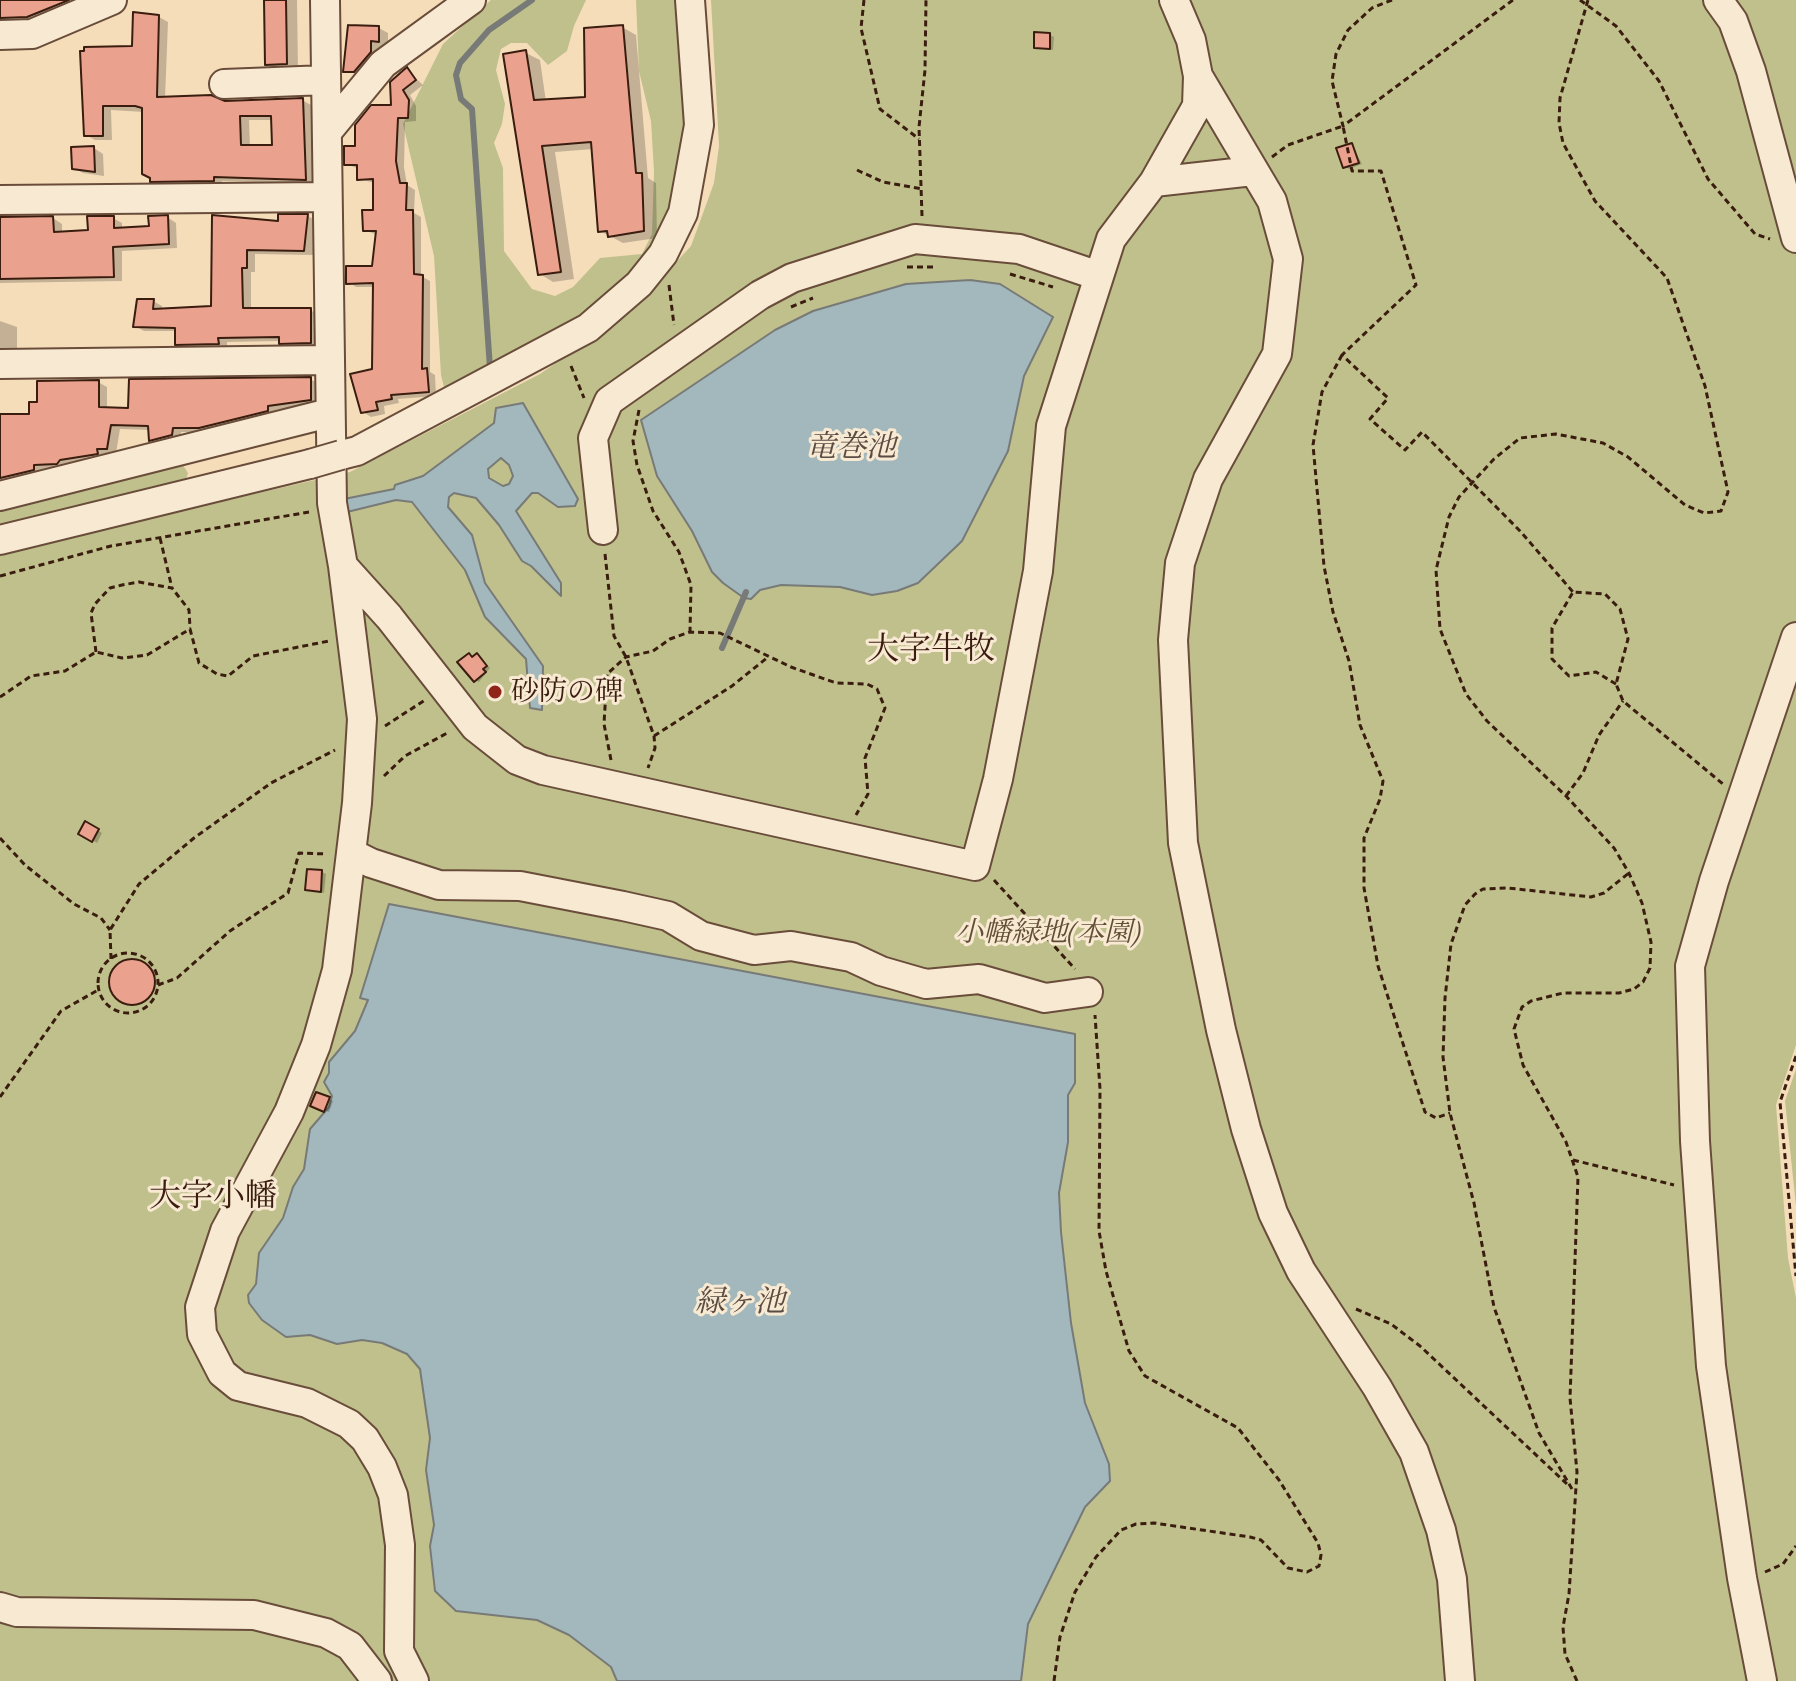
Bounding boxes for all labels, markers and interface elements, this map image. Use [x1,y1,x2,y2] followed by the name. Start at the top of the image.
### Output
[806,430,896,466] water label: 竜巻池
[867,631,995,669] district label: 大字牛牧
[511,675,623,709] place label: 砂防の碑
[486,683,504,701] marker: 砂防の碑
[955,916,1141,950] park label: 小幡緑地(本園)
[149,1178,277,1216] district label: 大字小幡
[695,1285,785,1321] water label: 緑ヶ池

